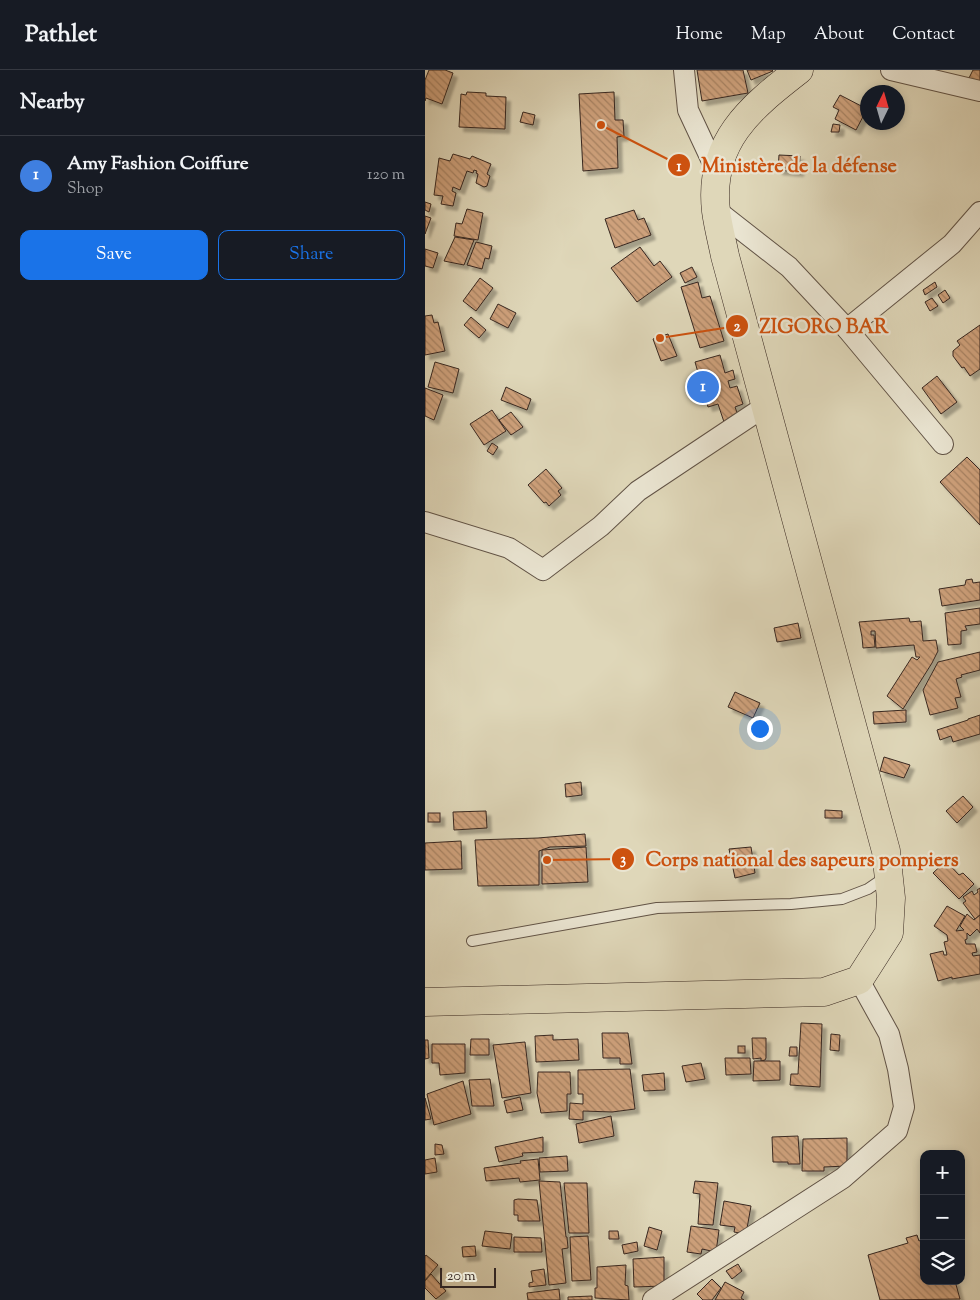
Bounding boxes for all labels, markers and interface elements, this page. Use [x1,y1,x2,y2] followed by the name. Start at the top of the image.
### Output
[25,18,97,52] text: Pathlet
[676,22,723,48] text: Home
[751,22,786,48] text: Map
[814,22,864,48] text: About
[892,22,955,48] text: Contact
[860,85,905,130] north arrow
[20,88,85,118] text: Nearby
[666,148,907,183] callout: Ministère de la défense
[67,151,249,178] text: Amy Fashion Coiffure
[701,153,897,182] text: Ministère de la défense
[676,157,682,178] text: 1
[33,164,39,187] text: 1
[367,164,405,187] text: 120 m
[67,178,103,201] text: Shop
[20,230,208,280] button: Save
[218,230,405,280] button: Share
[725,308,899,343] callout: ZIGORO BAR
[760,314,889,343] text: ZIGORO BAR
[733,317,741,338] text: 2
[687,368,719,406] pin: 1
[747,716,773,742] your location
[611,841,969,876] callout: Corps national des sapeurs pompiers
[645,847,959,876] text: Corps national des sapeurs pompiers
[620,850,626,871] text: 3
[920,1150,965,1285] map controls
[920,1150,965,1195] button: +
[920,1195,965,1240] button: −
[920,1240,965,1285] button: layers
[440,1265,496,1288] scale bar
[447,1267,476,1287] text: 20 m

